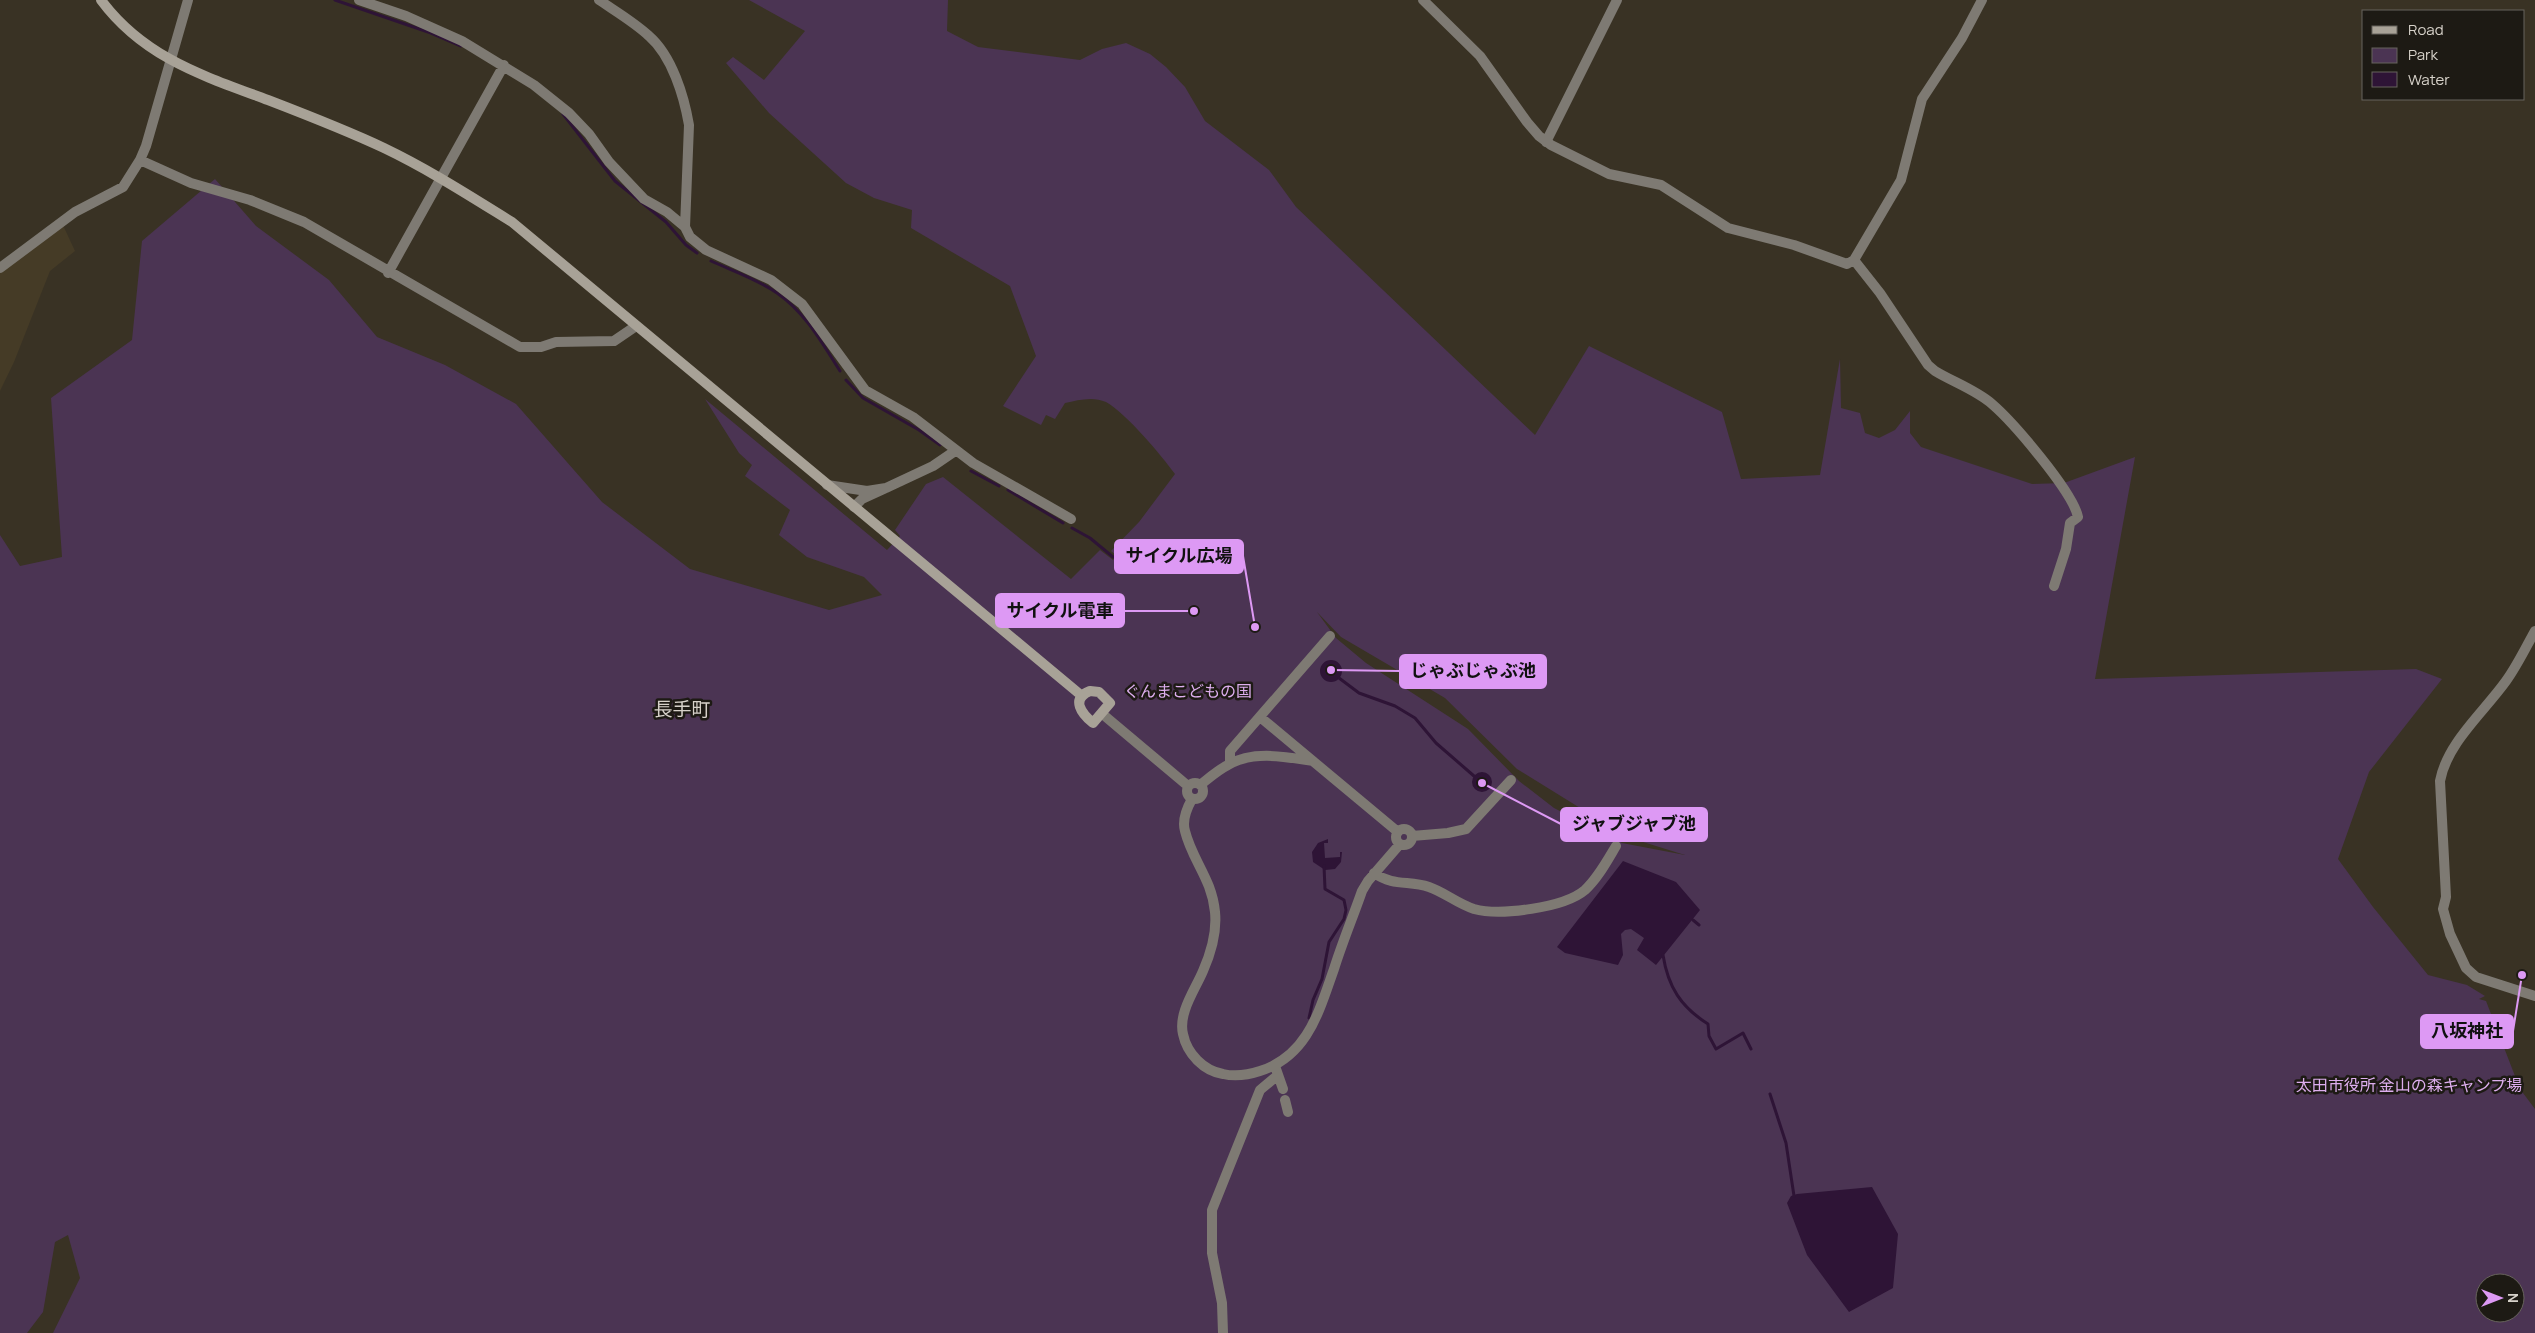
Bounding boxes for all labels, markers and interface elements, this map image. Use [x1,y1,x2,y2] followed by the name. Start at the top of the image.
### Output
[2362,10,2525,100] legend
[2408,19,2444,40] text: Road
[2408,44,2438,65] text: Park
[2408,69,2450,90] text: Water
[1115,540,1243,573] callout: サイクル広場
[1125,543,1233,567] text: サイクル広場
[996,594,1124,627] callout: サイクル電車
[1006,598,1114,622] text: サイクル電車
[1400,655,1546,688] callout: じゃぶじゃぶ池
[1410,658,1536,682] text: じゃぶじゃぶ池
[1124,680,1252,702] park label: ぐんまこどもの国
[653,696,711,722] district label: 長手町
[1561,808,1707,841] callout: ジャブジャブ池
[1572,811,1696,835] text: ジャブジャブ池
[2421,1015,2513,1048] callout: 八坂神社
[2431,1018,2503,1042] text: 八坂神社
[2296,1074,2522,1096] park label: 太田市役所 金山の森キャンプ場
[2475,1273,2525,1323] north arrow
[2504,1293,2523,1303] text: N

